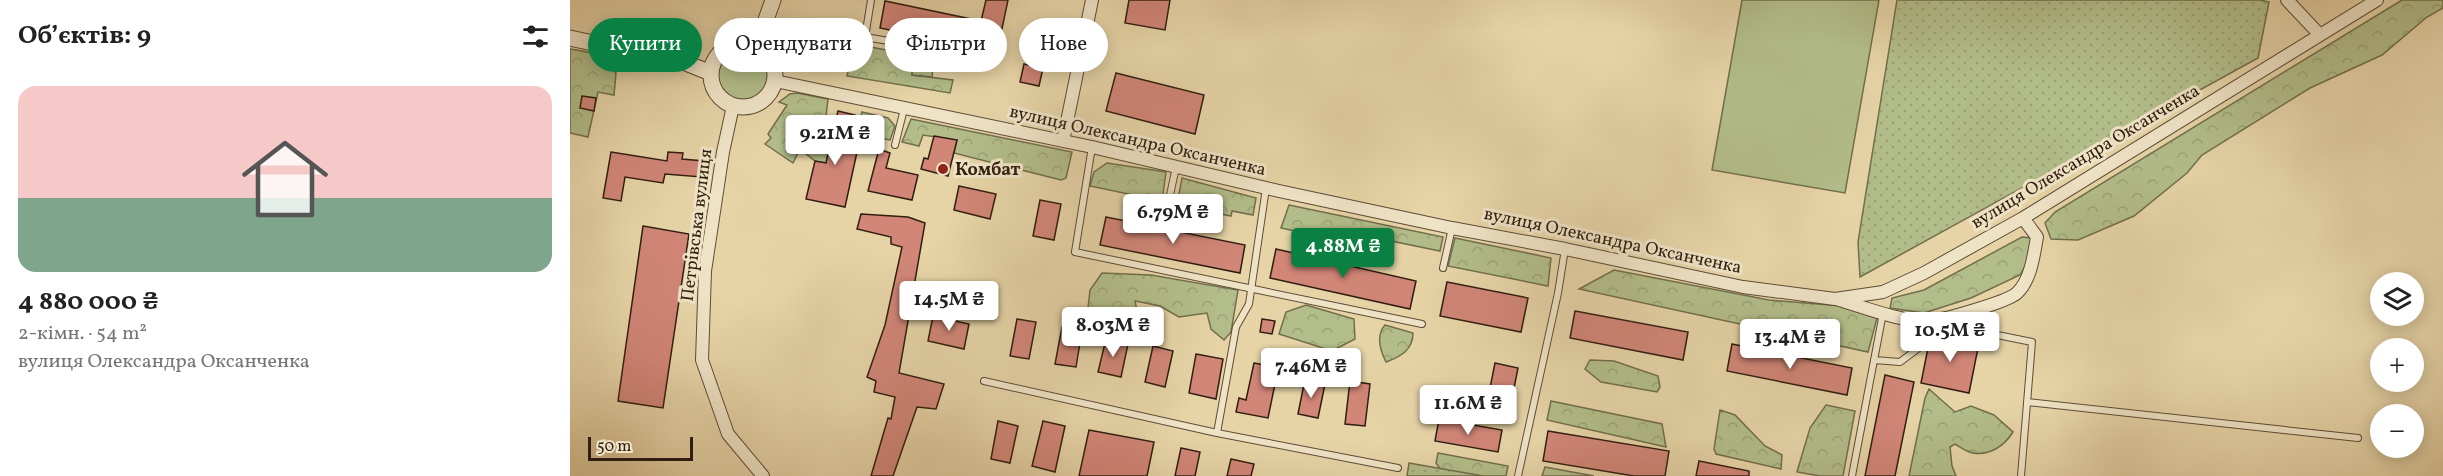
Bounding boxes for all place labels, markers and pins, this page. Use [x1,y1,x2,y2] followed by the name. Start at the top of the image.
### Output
[780,115,890,166] pin: 9.21M ₴
[955,158,1020,183] place label: Комбат
[936,162,950,176] marker: Комбат
[1118,194,1228,245] pin: 6.79M ₴
[1288,228,1398,279] pin: 4.88M ₴
[894,281,1004,332] pin: 14.5M ₴
[1058,307,1168,358] pin: 8.03M ₴
[1895,312,2005,363] pin: 10.5M ₴
[1735,319,1845,370] pin: 13.4M ₴
[1256,348,1366,399] pin: 7.46M ₴
[1413,385,1523,436] pin: 11.6M ₴

